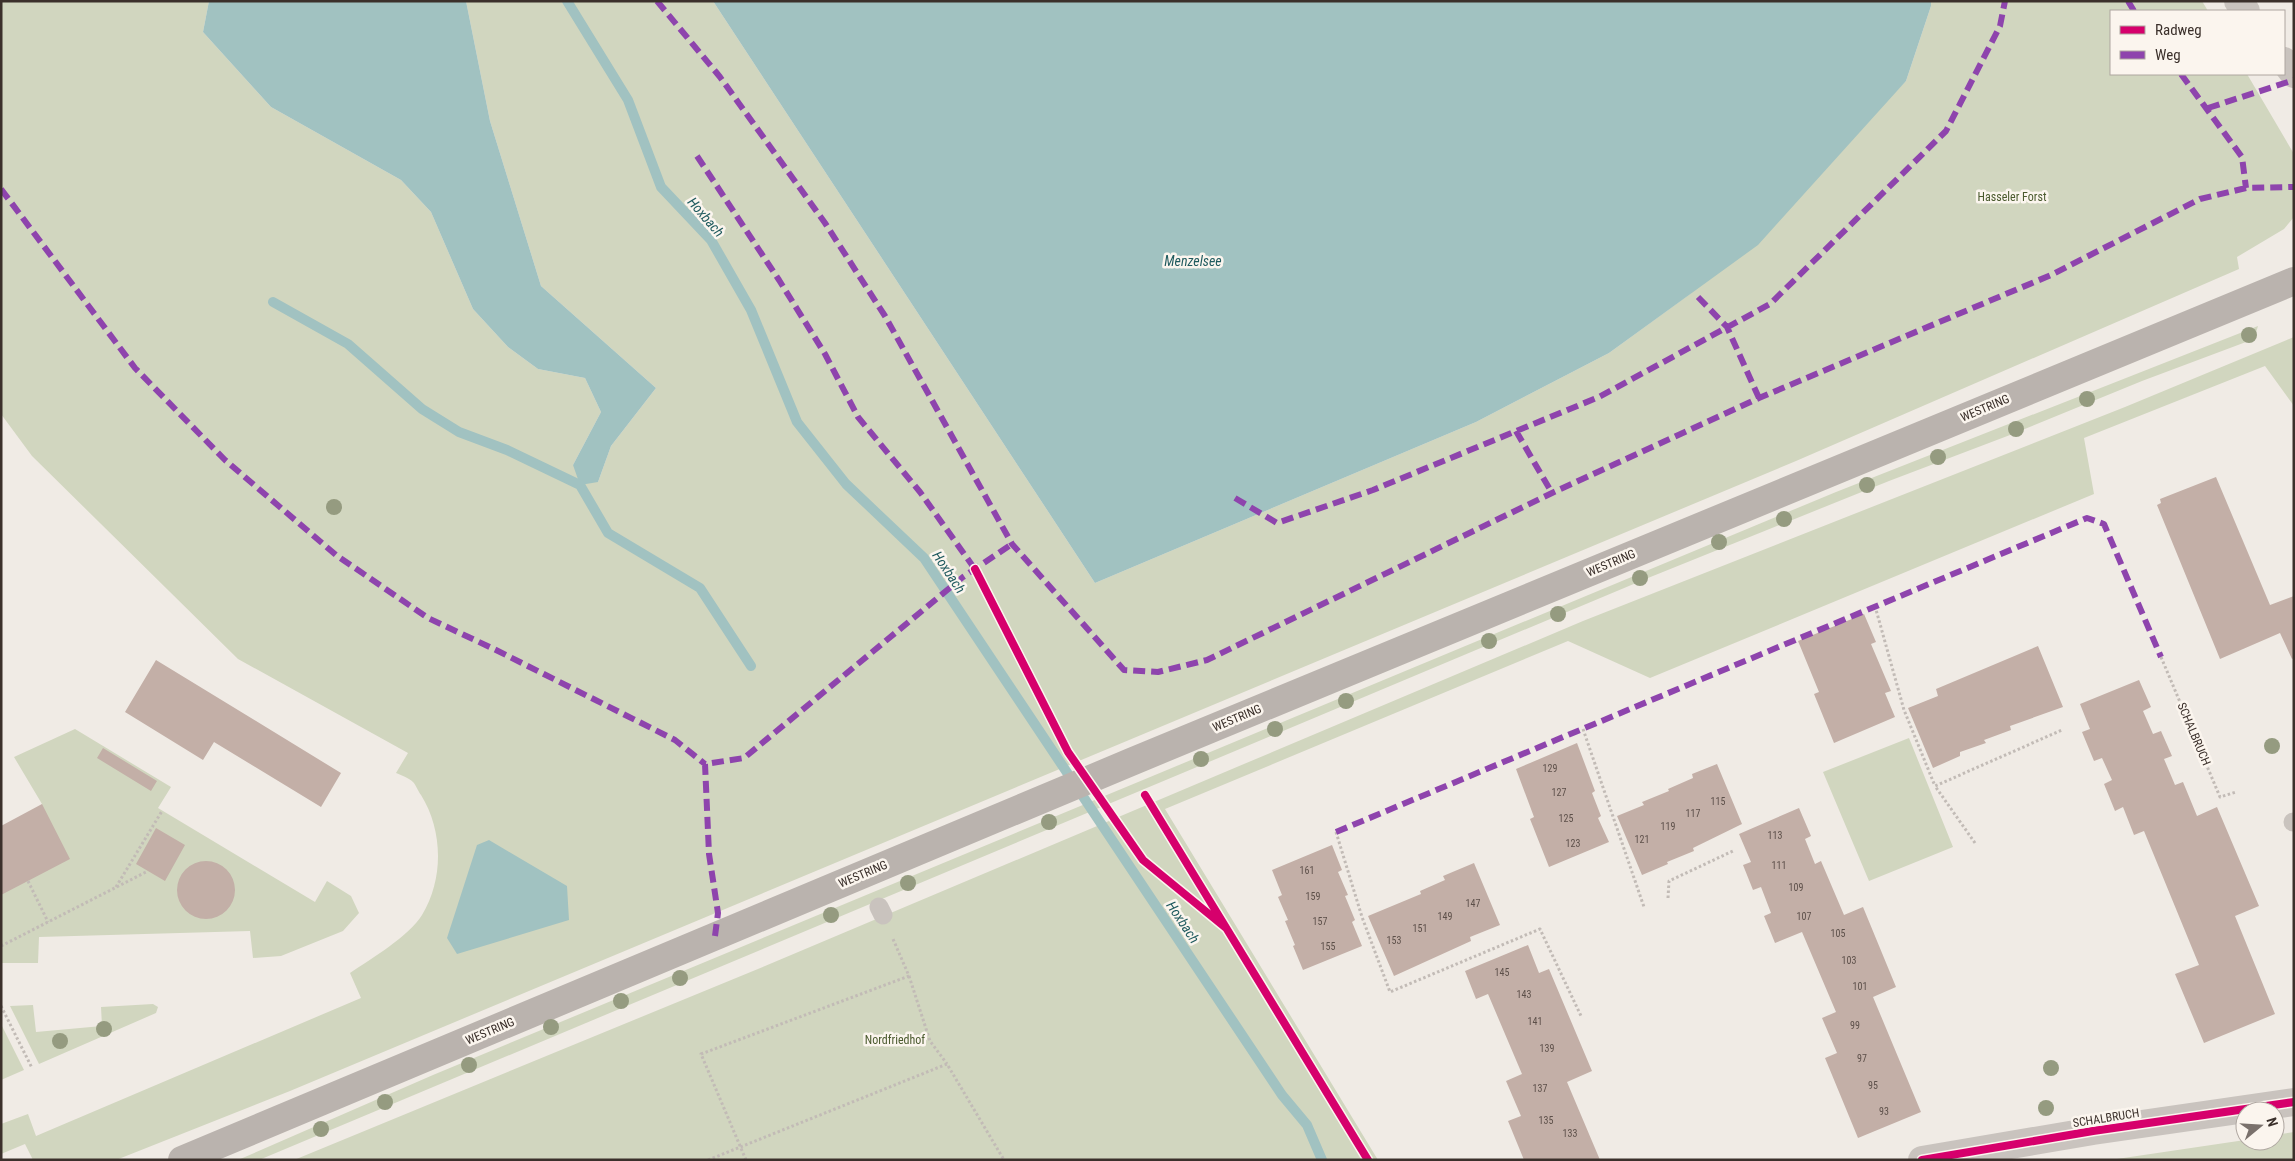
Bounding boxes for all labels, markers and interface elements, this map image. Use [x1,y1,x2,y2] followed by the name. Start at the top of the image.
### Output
[2110,10,2285,75] legend
[2155,21,2202,39] text: Radweg
[2155,46,2181,64] text: Weg
[1978,190,2047,204] park label: Hasseler Forst
[685,194,727,240] water label: Hoxbach
[1164,253,1222,269] water label: Menzelsee
[1959,392,2011,424] street label: WESTRING
[1585,547,1637,579] street label: WESTRING
[929,548,969,596] water label: Hoxbach
[2174,700,2214,768] street label: SCHALBRUCH
[1211,702,1263,734] street label: WESTRING
[1543,763,1557,774] house number: 129
[1552,787,1566,798] house number: 127
[1711,796,1725,807] house number: 115
[1686,808,1700,819] house number: 117
[1559,813,1573,824] house number: 125
[1661,821,1675,832] house number: 119
[1768,830,1782,841] house number: 113
[1635,834,1649,845] house number: 121
[1566,838,1580,849] house number: 123
[837,858,889,890] street label: WESTRING
[1772,860,1786,871] house number: 111
[1300,865,1314,876] house number: 161
[1789,882,1803,893] house number: 109
[1306,891,1320,902] house number: 159
[1163,898,1203,946] water label: Hoxbach
[1466,898,1480,909] house number: 147
[1438,911,1452,922] house number: 149
[1797,911,1811,922] house number: 107
[1313,916,1327,927] house number: 157
[1413,923,1427,934] house number: 151
[1831,928,1845,939] house number: 105
[1387,935,1401,946] house number: 153
[1321,941,1335,952] house number: 155
[1842,955,1856,966] house number: 103
[1495,967,1509,978] house number: 145
[1853,981,1867,992] house number: 101
[1517,989,1531,1000] house number: 143
[464,1015,516,1047] street label: WESTRING
[1528,1016,1542,1027] house number: 141
[1850,1020,1860,1031] house number: 99
[865,1033,925,1047] park label: Nordfriedhof
[1540,1043,1554,1054] house number: 139
[1857,1053,1867,1064] house number: 97
[1868,1080,1878,1091] house number: 95
[1533,1083,1547,1094] house number: 137
[2235,1101,2285,1151] north arrow
[1879,1106,1889,1117] house number: 93
[2072,1106,2140,1130] street label: SCHALBRUCH
[1539,1115,1553,1126] house number: 135
[2263,1115,2281,1129] text: N
[1563,1128,1577,1139] house number: 133

